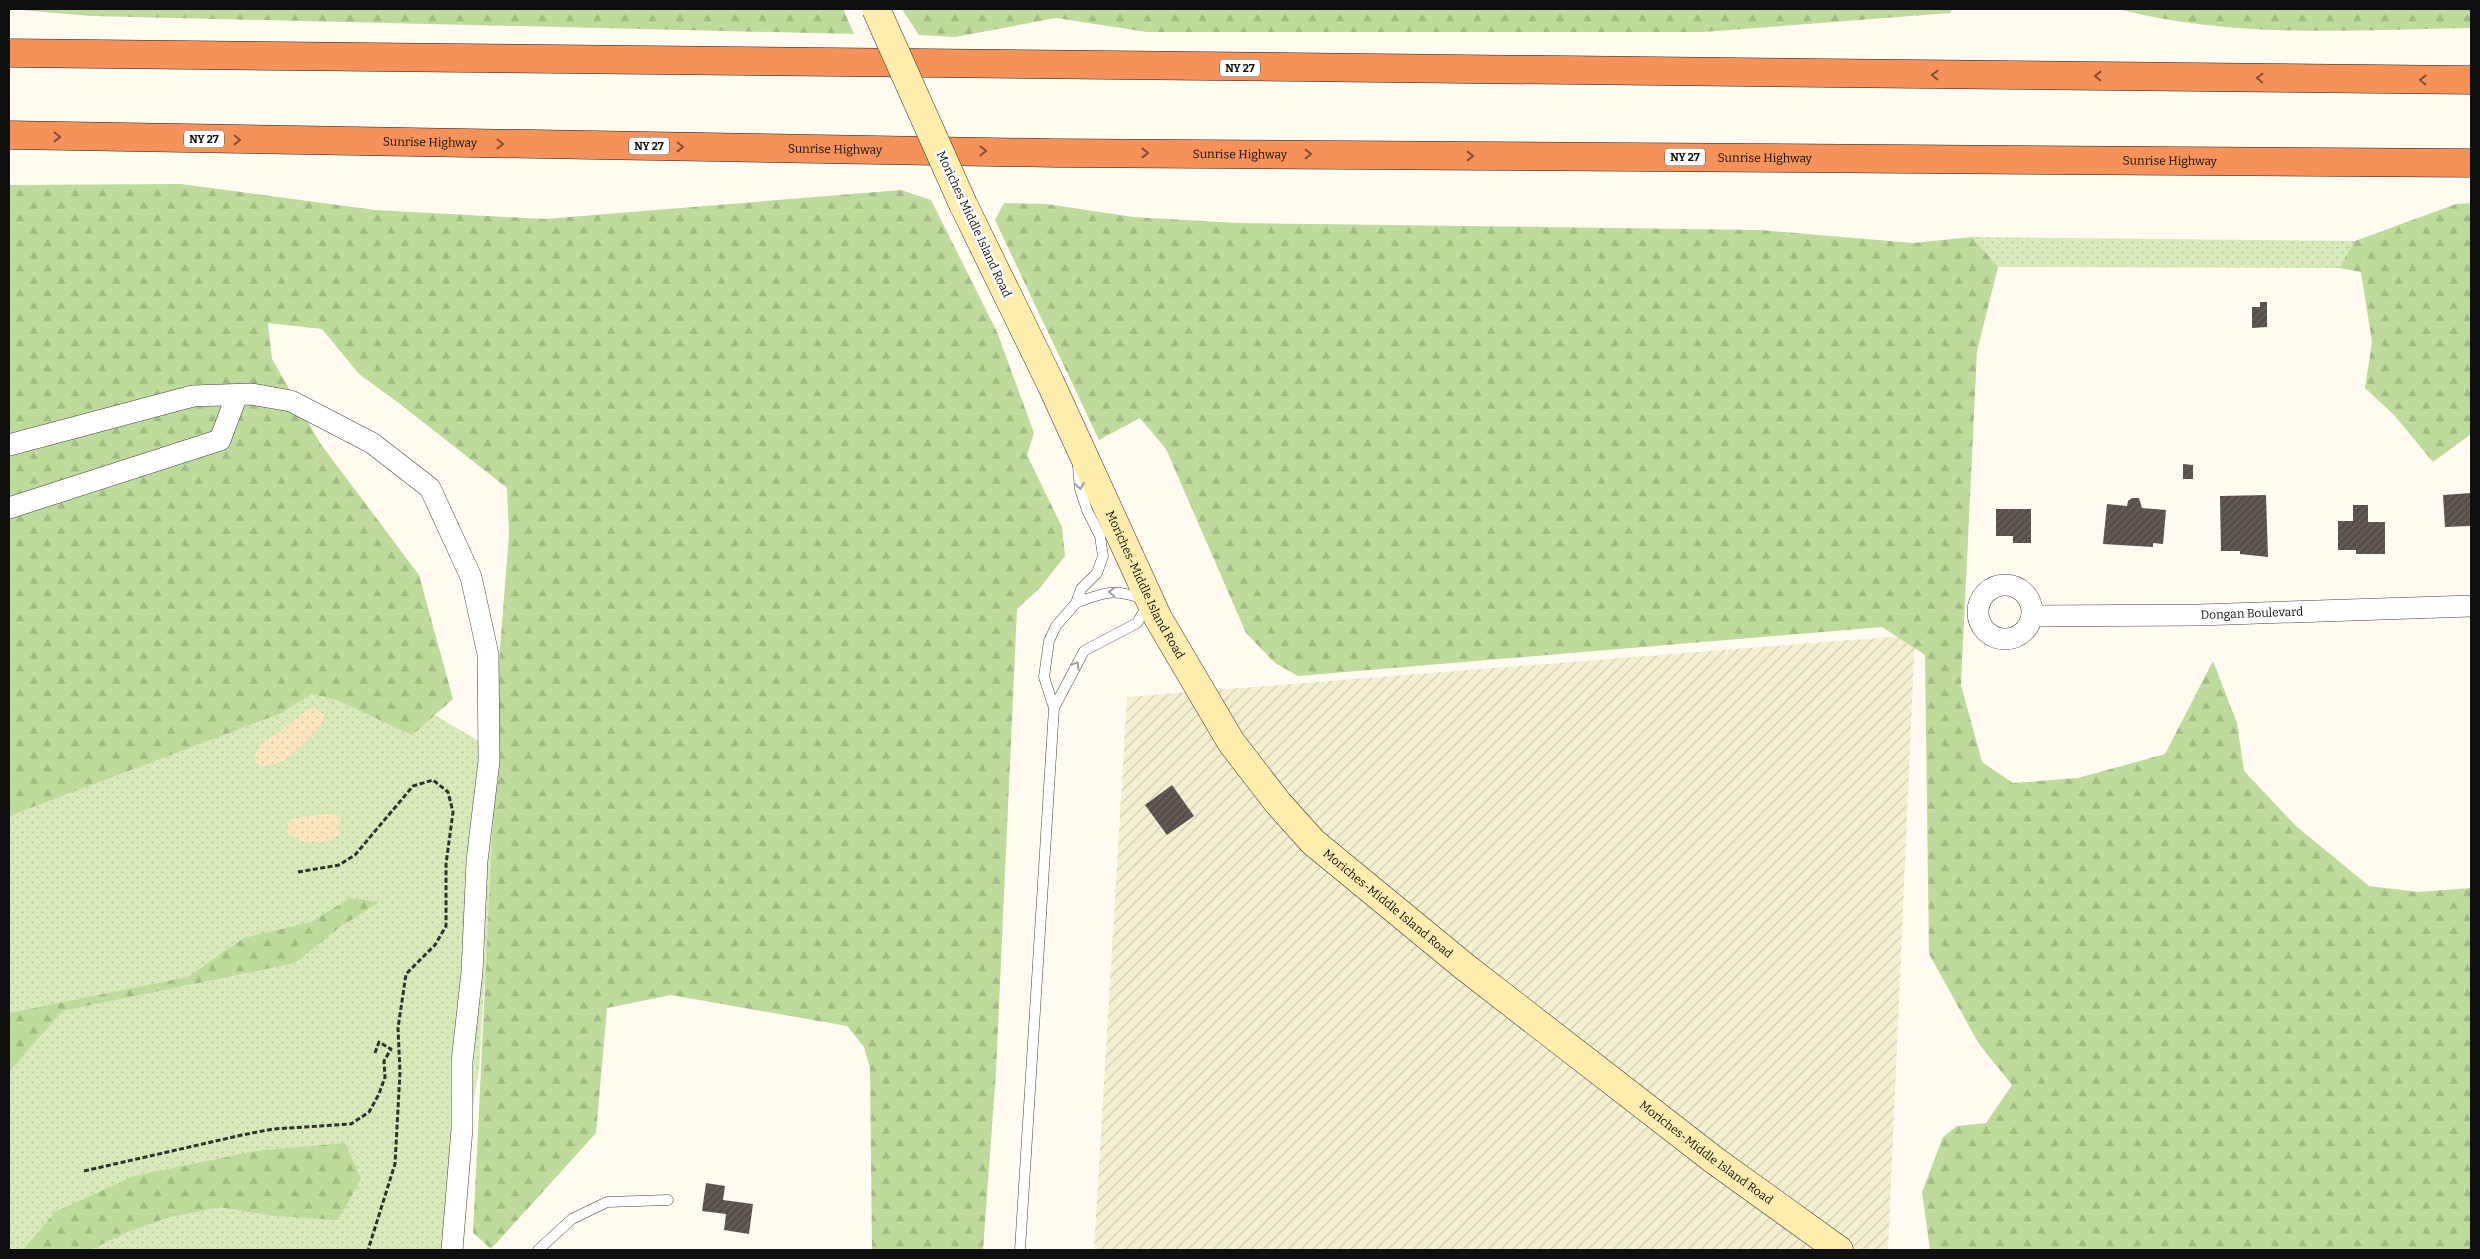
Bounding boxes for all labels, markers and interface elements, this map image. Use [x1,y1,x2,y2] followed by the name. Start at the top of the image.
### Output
[1220,59,1260,76] road number: NY 27
[1931,70,1938,80] one-way arrow
[2093,71,2101,81] one-way arrow
[2256,73,2264,83] one-way arrow
[2418,75,2426,85] one-way arrow
[184,130,224,148] road number: NY 27
[54,131,62,142] one-way arrow
[383,134,478,150] street label: Sunrise Highway
[234,135,242,145] one-way arrow
[629,138,669,154] road number: NY 27
[496,139,504,149] one-way arrow
[676,141,684,152] one-way arrow
[788,141,883,157] street label: Sunrise Highway
[979,146,987,157] one-way arrow
[1193,147,1288,162] street label: Sunrise Highway
[934,148,1014,300] street label: Moriches Middle Island Road
[1142,148,1150,158] one-way arrow
[1665,148,1705,166] road number: NY 27
[1304,149,1312,159] one-way arrow
[1467,151,1475,161] one-way arrow
[1718,151,1813,165] street label: Sunrise Highway
[2123,154,2218,168] street label: Sunrise Highway
[1074,482,1085,490] one-way arrow
[1103,508,1187,661] street label: Moriches-Middle Island Road
[1108,587,1116,597] one-way arrow
[2200,605,2304,622] street label: Dongan Boulevard
[1069,661,1079,670] one-way arrow
[1320,846,1455,961] street label: Moriches-Middle Island Road
[1637,1098,1776,1207] street label: Moriches-Middle Island Road

